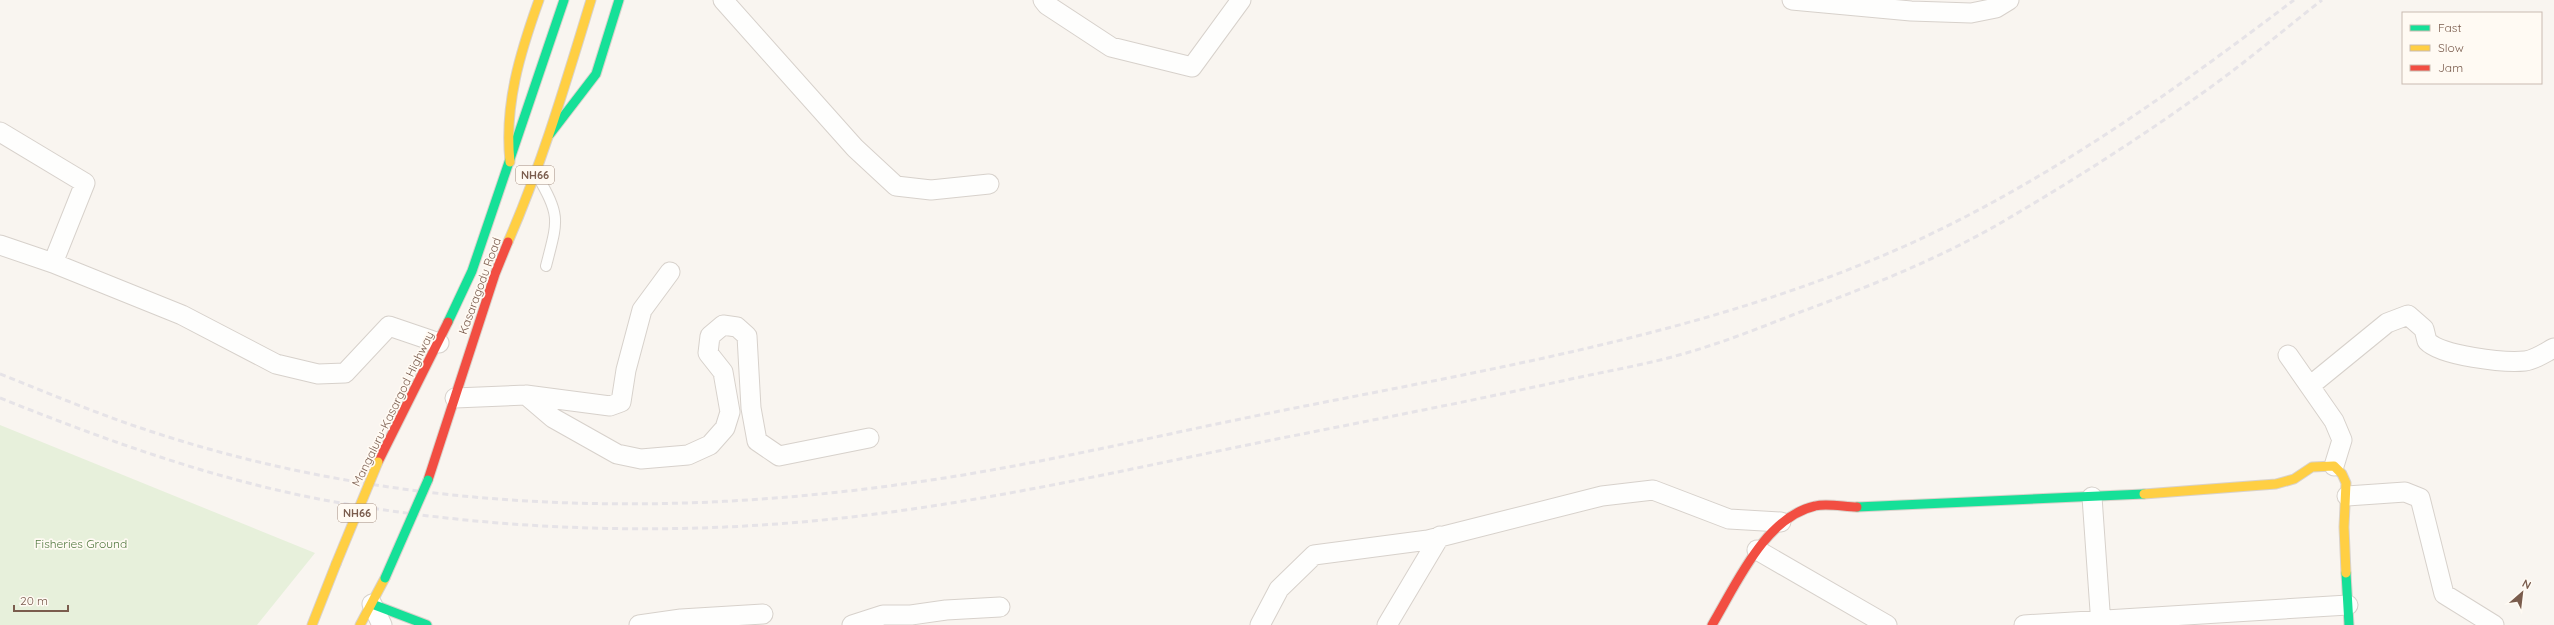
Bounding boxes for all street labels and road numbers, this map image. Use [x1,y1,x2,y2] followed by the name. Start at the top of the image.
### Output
[516,166,554,184] road number: NH66
[455,235,504,336] street label: Kasaragodu Road
[348,329,437,489] street label: Mangaluru-Kasargod Highway
[338,504,376,522] road number: NH66

